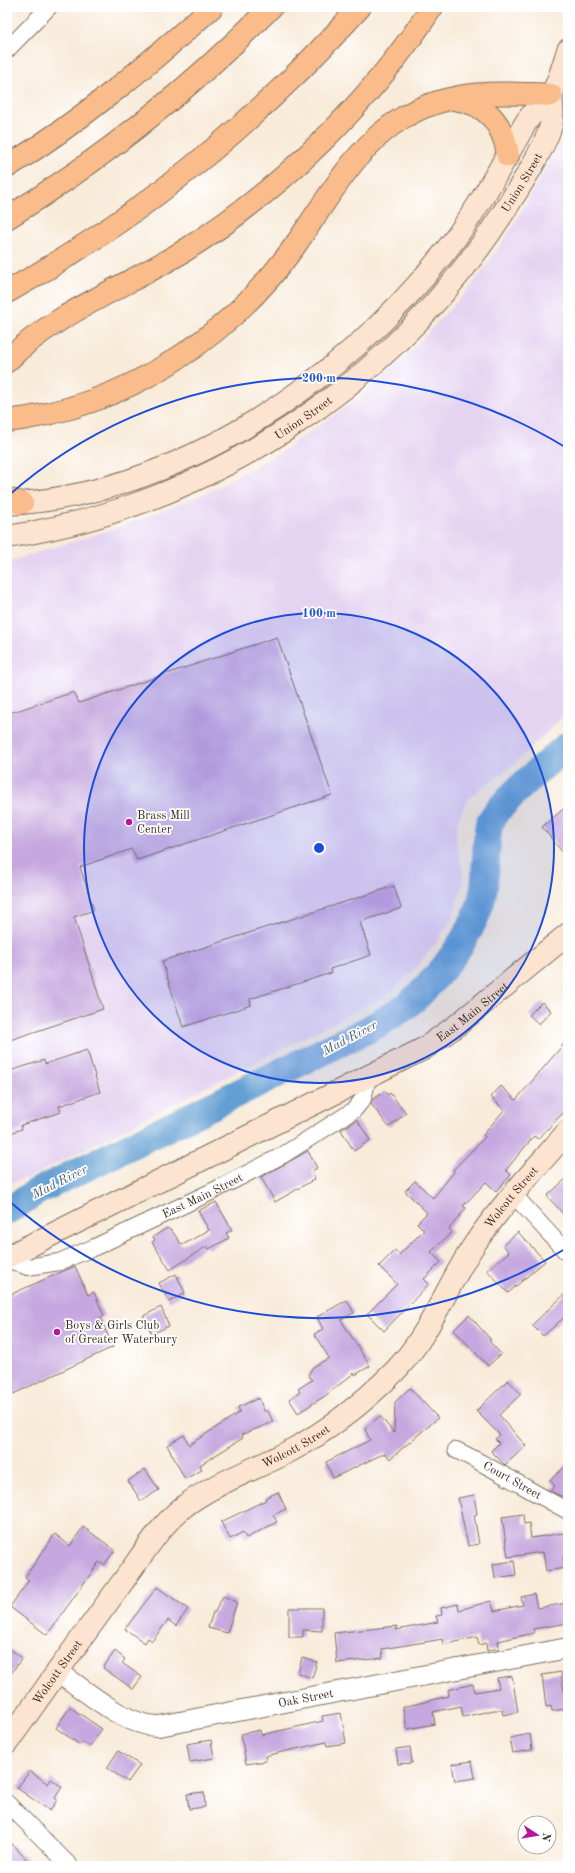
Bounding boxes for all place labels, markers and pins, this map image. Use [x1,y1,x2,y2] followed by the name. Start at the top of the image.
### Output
[137,810,190,836] place label: Brass Mill Center
[124,817,134,827] marker: Brass Mill Center
[312,841,326,855] centre of rings
[65,1320,178,1346] place label: Boys & Girls Club of Greater Waterbury
[52,1327,62,1337] marker: Boys & Girls Club of Greater Waterbury

